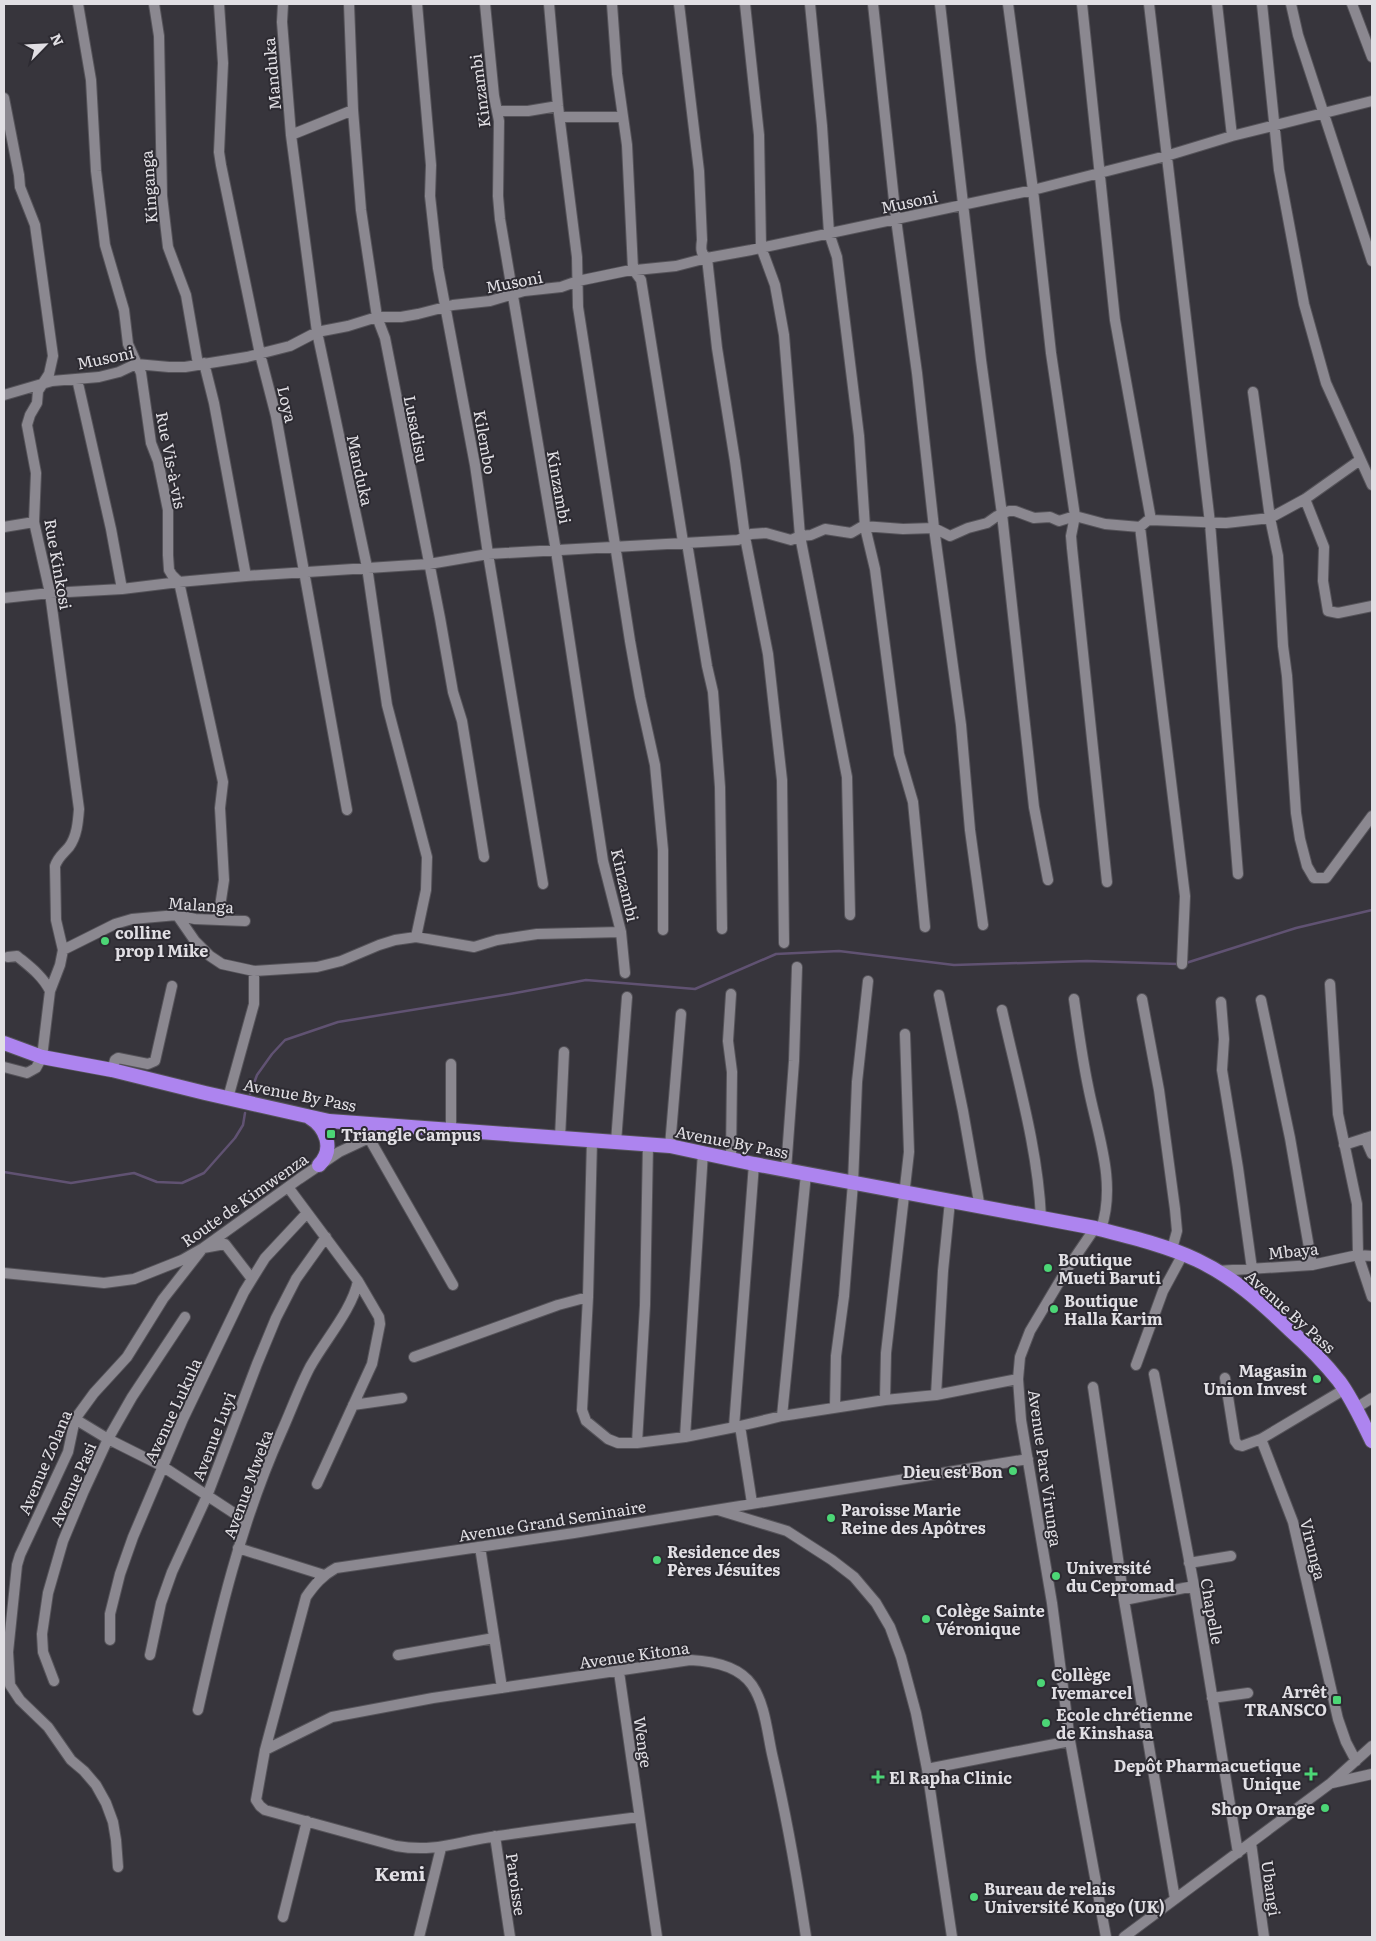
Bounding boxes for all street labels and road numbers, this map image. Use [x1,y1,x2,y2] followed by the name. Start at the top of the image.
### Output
[256,36,286,111] street label: Manduka
[463,53,495,129] street label: Kinzambi
[133,149,163,224] street label: Kinganga
[878,183,940,219] street label: Musoni
[483,264,545,298] street label: Musoni
[74,339,136,375] street label: Musoni
[272,383,304,425] street label: Loya
[399,393,435,465] street label: Lusadisu
[469,408,503,476] street label: Kilembo
[151,409,193,511] street label: Rue Vis-à-vis
[342,432,380,508] street label: Manduka
[542,448,578,526] street label: Kinzambi
[39,517,79,611] street label: Rue Kinkosi
[606,846,646,924] street label: Kinzambi
[167,890,235,918] street label: Malanga
[241,1071,359,1117] street label: Avenue By Pass
[673,1118,791,1164] street label: Avenue By Pass
[176,1146,313,1252] street label: Route de Kimwenza
[1266,1235,1320,1265] street label: Mbaya
[1240,1264,1342,1358] street label: Avenue By Pass
[137,1353,207,1466] street label: Avenue Lukula
[185,1388,241,1484] street label: Avenue Luyi
[1023,1388,1069,1549] street label: Avenue Parc Virunga
[11,1405,77,1518] street label: Avenue Zolana
[216,1426,278,1542] street label: Avenue Mweka
[43,1438,101,1530] street label: Avenue Pasi
[456,1493,648,1547] street label: Avenue Grand Seminaire
[1295,1516,1333,1583] street label: Virunga
[1195,1576,1231,1646] street label: Chapelle
[577,1634,691,1674] street label: Avenue Kitona
[629,1715,659,1769] street label: Wenge
[501,1851,533,1917] street label: Paroisse
[1256,1859,1288,1917] street label: Ubangi

